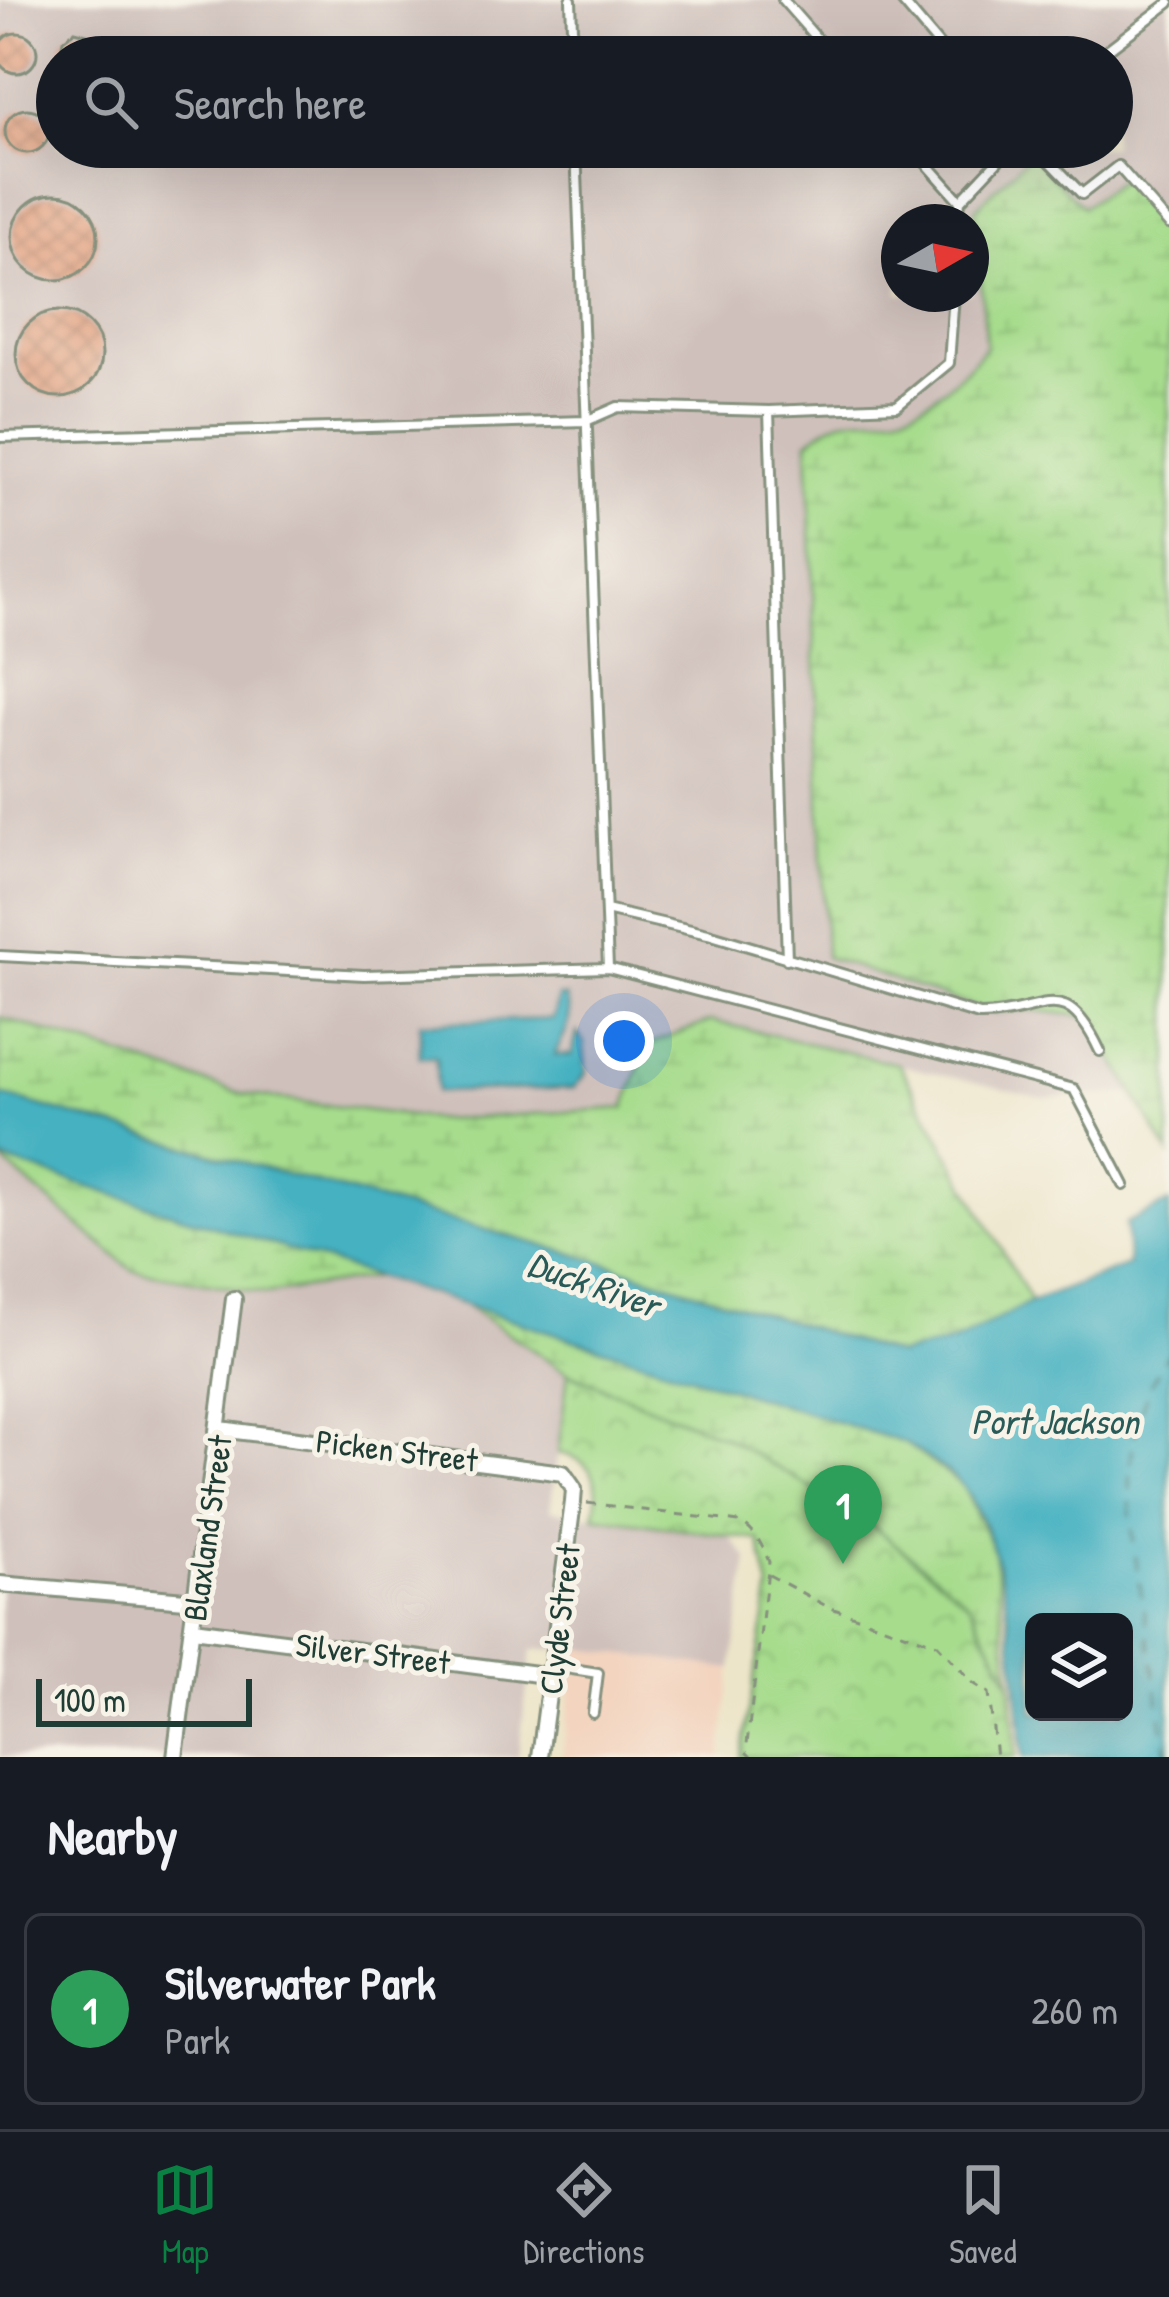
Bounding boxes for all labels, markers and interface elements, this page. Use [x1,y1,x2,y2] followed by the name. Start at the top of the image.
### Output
[36,36,1133,168] search box
[78,69,144,135] icon: search
[174,72,366,133] text: Search here
[881,204,989,312] north arrow
[594,1011,654,1071] your location
[522,1238,670,1330] water label: Duck River
[971,1396,1141,1445] water label: Port Jackson
[314,1418,481,1482] street label: Picken Street
[172,1432,242,1624] street label: Blaxland Street
[804,1465,882,1564] pin: 1
[528,1541,591,1697] street label: Clyde Street
[1025,1613,1133,1721] map controls
[1025,1613,1133,1721] button: layers
[294,1622,453,1684] street label: Silver Street
[36,1673,252,1726] scale bar
[54,1678,126,1722] text: 100 m
[48,1801,178,1870] text: Nearby
[165,1952,436,2013] text: Silverwater Park
[83,1983,97,2036] text: 1
[1031,1983,1118,2036] text: 260 m
[165,2013,230,2066] text: Park
[152,2157,218,2273] tab: Map
[523,2157,645,2273] tab: Directions
[949,2157,1017,2273] tab: Saved

